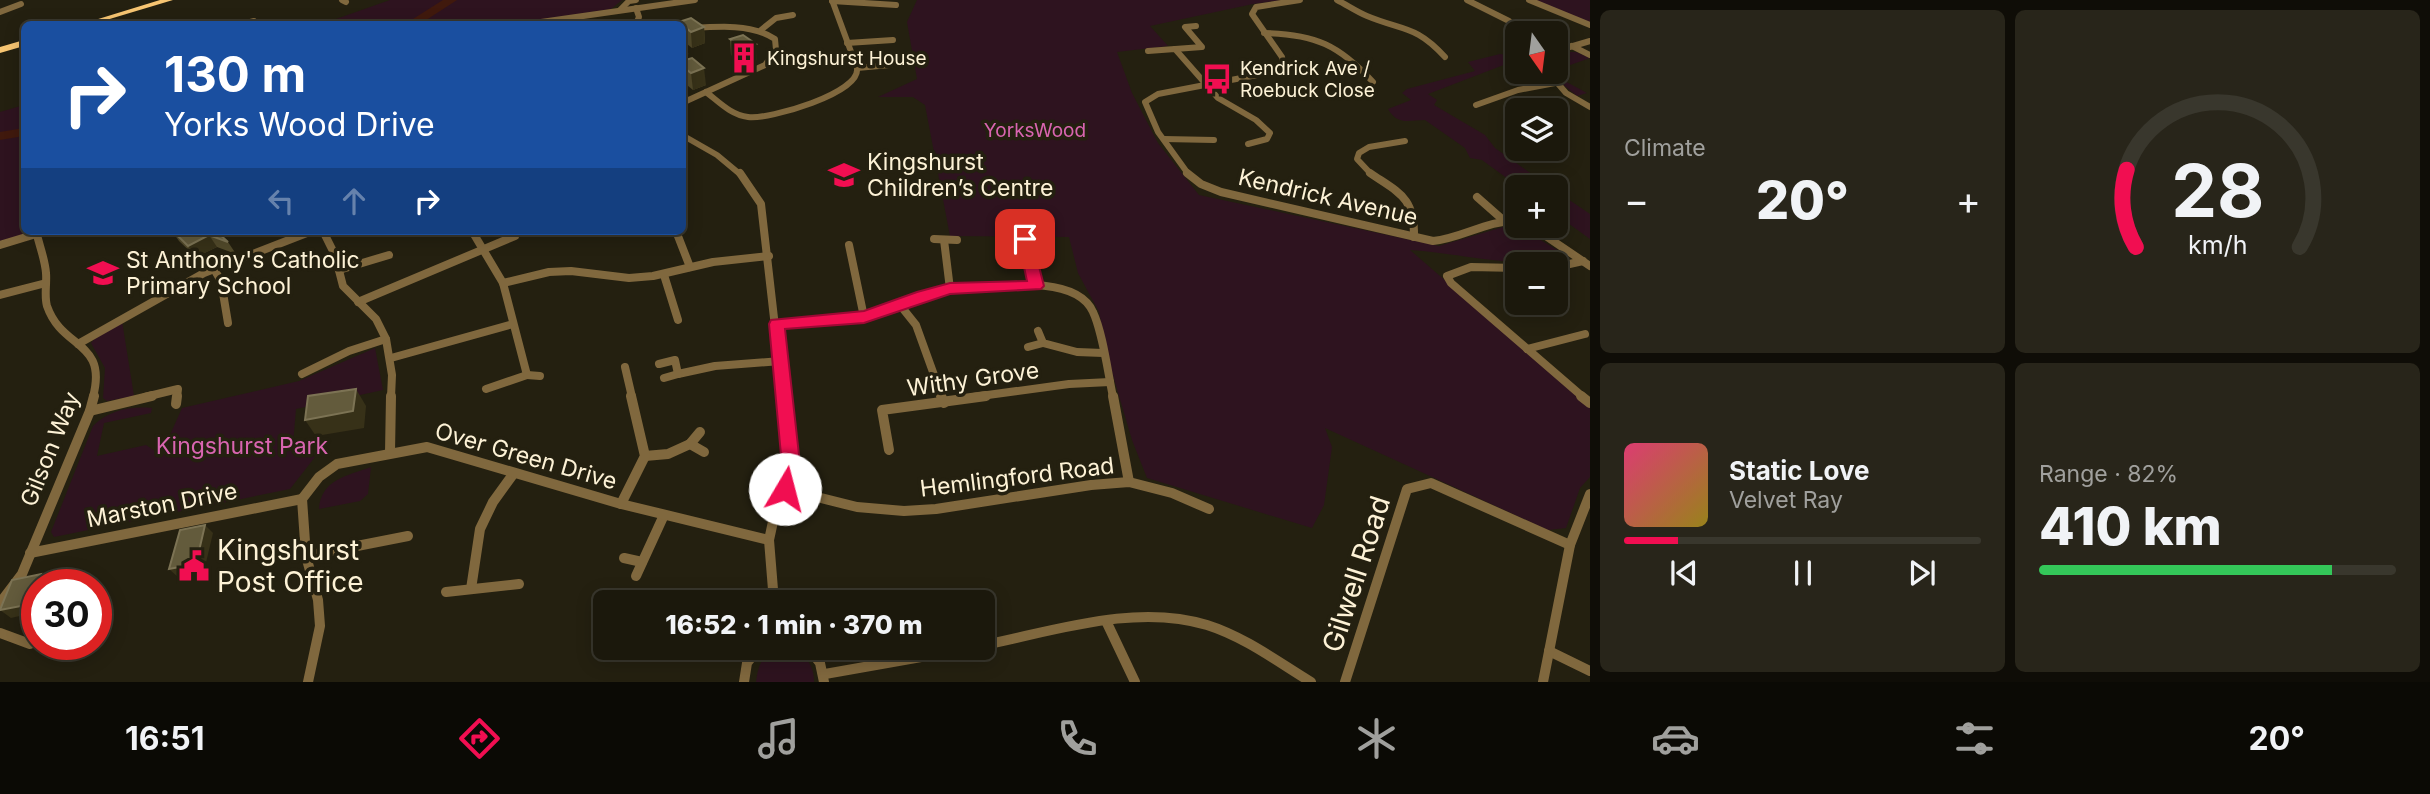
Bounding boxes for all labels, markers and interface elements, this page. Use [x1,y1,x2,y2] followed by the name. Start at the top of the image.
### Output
[1505,21,1568,84] north arrow
[1505,21,1568,315] map controls
[727,41,761,75] building icon: Kingshurst House
[164,45,306,104] text: 130 m
[767,47,927,70] place label: Kingshurst House
[49,49,140,140] icon: right
[1240,57,1375,102] place label: Kendrick Ave / Roebuck Close
[1200,62,1234,96] bus stop icon: Kendrick Ave / Roebuck Close
[1505,98,1568,161] button: layers
[164,105,435,144] text: Yorks Wood Drive
[984,119,1086,142] park label: YorksWood
[1624,134,1706,162] text: Climate
[2171,147,2264,236] text: 28
[867,148,1053,202] place label: Kingshurst Children’s Centre
[827,158,861,192] school or university icon: Kingshurst Children’s Centre
[1236,163,1420,231] street label: Kendrick Avenue
[1756,169,1849,232] text: 20°
[1505,175,1568,238] button: +
[1624,177,1649,223] text: −
[1956,177,1981,223] text: +
[262,182,300,220] icon: left
[335,182,373,220] icon: ahead
[408,182,446,220] icon: right
[995,209,1055,269] pin
[1006,220,1044,258] icon: arrive
[2188,230,2247,260] text: km/h
[126,246,360,300] place label: St Anthony's Catholic Primary School
[1505,252,1568,315] button: −
[86,256,120,290] school or university icon: St Anthony's Catholic Primary School
[905,356,1041,402] street label: Withy Grove
[14,387,86,510] street label: Gilson Way
[432,417,620,495] street label: Over Green Drive
[156,432,329,460] park label: Kingshurst Park
[918,451,1116,503] street label: Hemlingford Road
[748,452,822,526] position arrow
[1729,455,1870,486] text: Static Love
[2039,460,2178,488] text: Range · 82%
[84,477,240,533] street label: Marston Drive
[1729,486,1843,514] text: Velvet Ray
[1315,492,1397,656] street label: Gilwell Road
[2039,495,2222,558] text: 410 km
[217,533,363,599] place label: Kingshurst Post Office
[177,549,211,583] public building icon: Kingshurst Post Office
[1665,554,1703,592] icon: previous
[1784,554,1822,592] icon: pause
[1903,554,1941,592] icon: next
[21,569,112,660] speed limit sign: 30
[665,609,923,640] text: 16:52 · 1 min · 370 m
[455,714,504,763] icon: directions
[754,714,803,763] icon: music
[1053,714,1102,763] icon: phone
[1352,714,1401,763] icon: climate
[1651,714,1700,763] icon: car
[1950,714,1999,763] icon: filters
[125,719,205,758] text: 16:51
[2249,719,2305,758] text: 20°

